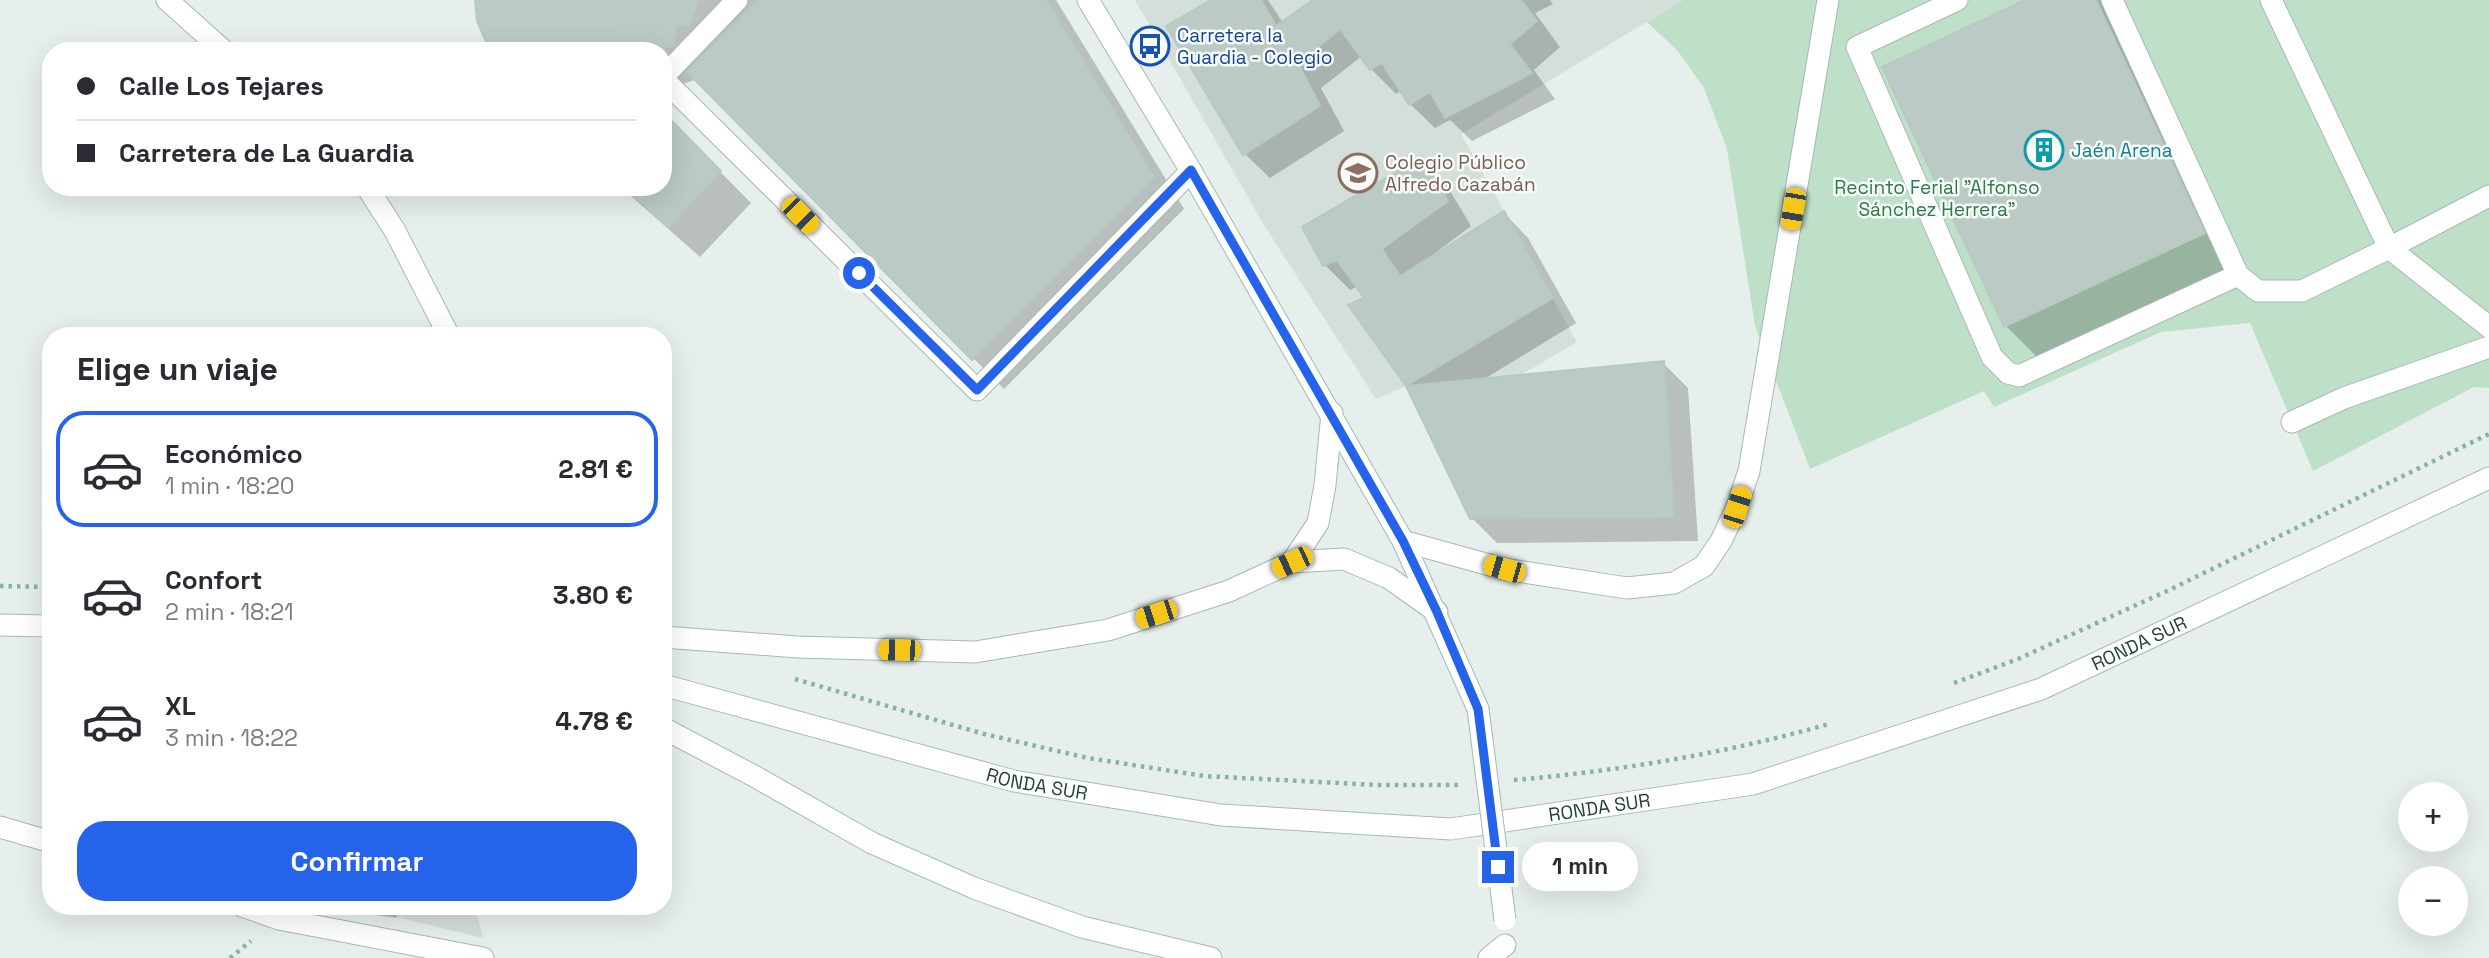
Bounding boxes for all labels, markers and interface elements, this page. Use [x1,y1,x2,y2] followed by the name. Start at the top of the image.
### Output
[1177,23,1332,70] place label: Carretera la Guardia - Colegio
[1129,25,1171,67] bus stop icon: Carretera la Guardia - Colegio
[119,69,324,103] text: Calle Los Tejares
[2023,129,2065,171] building icon: Jaén Arena
[119,136,414,170] text: Carretera de La Guardia
[2071,138,2173,163] place label: Jaén Arena
[1385,150,1536,197] place label: Colegio Público Alfredo Cazabán
[1337,152,1379,194] school or university icon: Colegio Público Alfredo Cazabán
[1834,175,2040,222] park label: Recinto Ferial "Alfonso Sánchez Herrera"
[1780,186,1807,232] car
[778,193,823,237] car
[843,257,875,289] route start
[77,349,278,389] text: Elige un viaje
[165,437,303,471] text: Económico
[81,438,144,501] icon: car
[558,452,633,486] text: 2.81 €
[165,471,295,501] text: 1 min · 18:20
[1721,484,1754,530] car
[1269,544,1316,580] car
[1481,553,1528,585] car
[165,563,262,597] text: Confort
[81,564,144,627] icon: car
[553,578,633,612] text: 3.80 €
[165,597,294,627] text: 2 min · 18:21
[1133,598,1180,630] car
[2087,610,2191,676] street label: RONDA SUR
[878,639,921,661] car
[165,689,196,723] text: XL
[81,690,144,753] icon: car
[555,704,633,738] text: 4.78 €
[165,723,298,753] text: 3 min · 18:22
[983,762,1089,806] street label: RONDA SUR
[2398,782,2468,936] map controls
[2398,782,2468,852] button: +
[1547,787,1652,827] street label: RONDA SUR
[77,821,637,901] button: Confirmar
[1522,842,1638,892] callout: 1 min
[1482,851,1514,883] route end
[1552,851,1608,881] text: 1 min
[2398,866,2468,936] button: −

